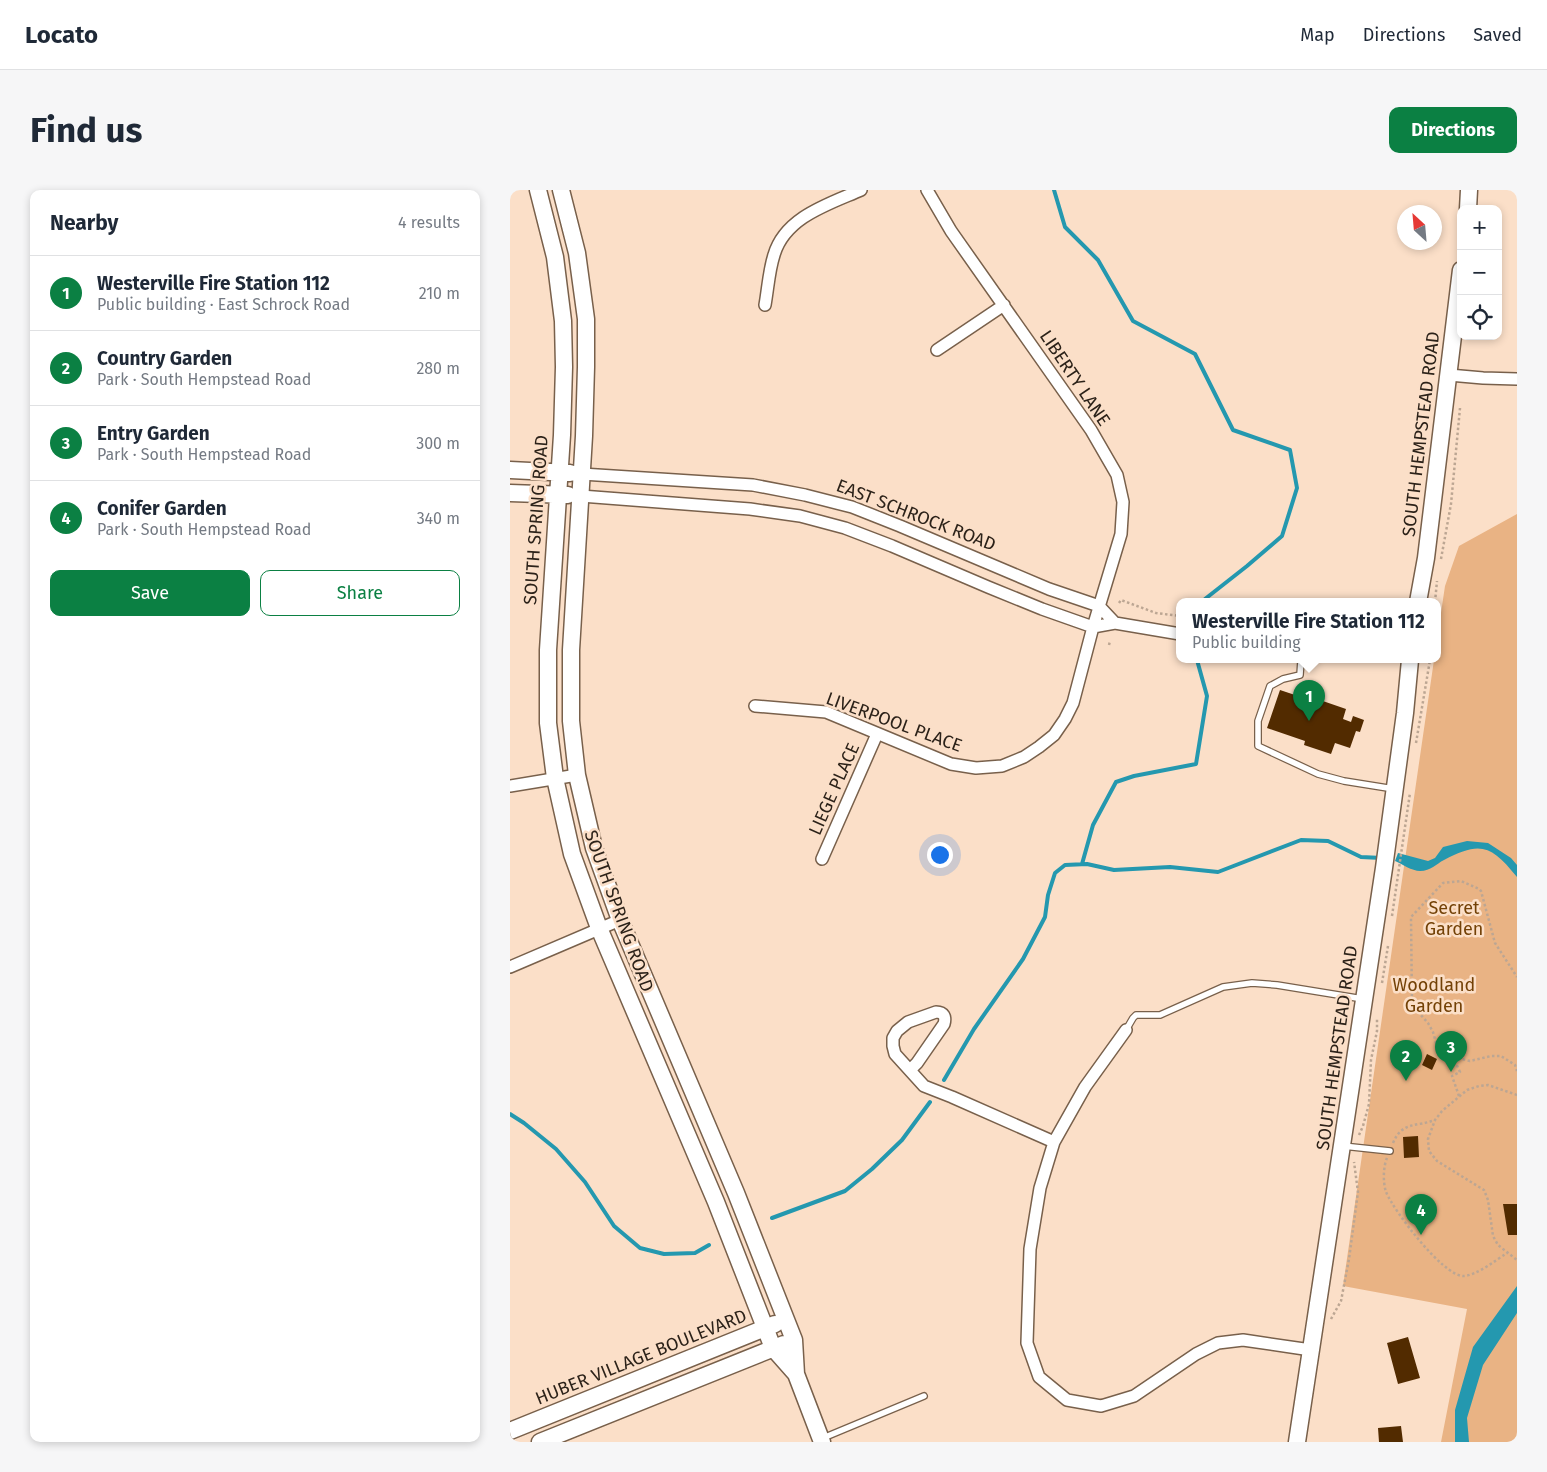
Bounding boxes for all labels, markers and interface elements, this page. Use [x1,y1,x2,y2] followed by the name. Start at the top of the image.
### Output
[25,21,98,49] text: Locato
[1300,24,1335,46] text: Map
[1363,24,1445,46] text: Directions
[1473,24,1522,46] text: Saved
[1389,107,1517,153] button: Directions
[30,109,142,151] text: Find us
[1397,205,1442,250] north arrow
[1457,205,1502,340] map controls
[1457,205,1502,250] button: +
[50,210,118,236] text: Nearby
[398,213,460,232] text: 4 results
[1457,250,1502,295] button: −
[97,272,330,295] text: Westerville Fire Station 112
[62,284,70,303] text: 1
[419,284,460,303] text: 210 m
[97,295,350,314] text: Public building · East Schrock Road
[1457,295,1502,340] button: locate
[1035,326,1115,430] street label: LIBERTY LANE
[1398,330,1444,538] street label: SOUTH HEMPSTEAD ROAD
[97,347,232,370] text: Country Garden
[62,359,70,378] text: 2
[416,359,460,378] text: 280 m
[97,370,311,389] text: Park · South Hempstead Road
[97,422,210,445] text: Entry Garden
[62,434,70,453] text: 3
[416,434,460,453] text: 300 m
[519,434,553,606] street label: SOUTH SPRING ROAD
[97,445,311,464] text: Park · South Hempstead Road
[833,474,999,556] street label: EAST SCHROCK ROAD
[97,497,227,520] text: Conifer Garden
[61,509,71,528] text: 4
[417,509,460,528] text: 340 m
[97,520,311,539] text: Park · South Hempstead Road
[50,570,250,616] button: Save
[260,570,460,616] button: Share
[1176,598,1441,663] popup
[1192,610,1425,633] text: Westerville Fire Station 112
[1192,633,1301,652] text: Public building
[1293,680,1325,721] pin: 1
[823,687,965,757] street label: LIVERPOOL PLACE
[804,739,864,839] street label: LIEGE PLACE
[580,827,658,995] street label: SOUTH SPRING ROAD
[927,842,953,868] your location
[1425,897,1483,940] park label: Secret Garden
[1312,944,1362,1152] street label: SOUTH HEMPSTEAD ROAD
[1393,974,1475,1017] park label: Woodland Garden
[1435,1031,1467,1072] pin: 3
[1390,1040,1422,1081] pin: 2
[1405,1194,1437,1235] pin: 4
[532,1304,750,1410] street label: HUBER VILLAGE BOULEVARD

